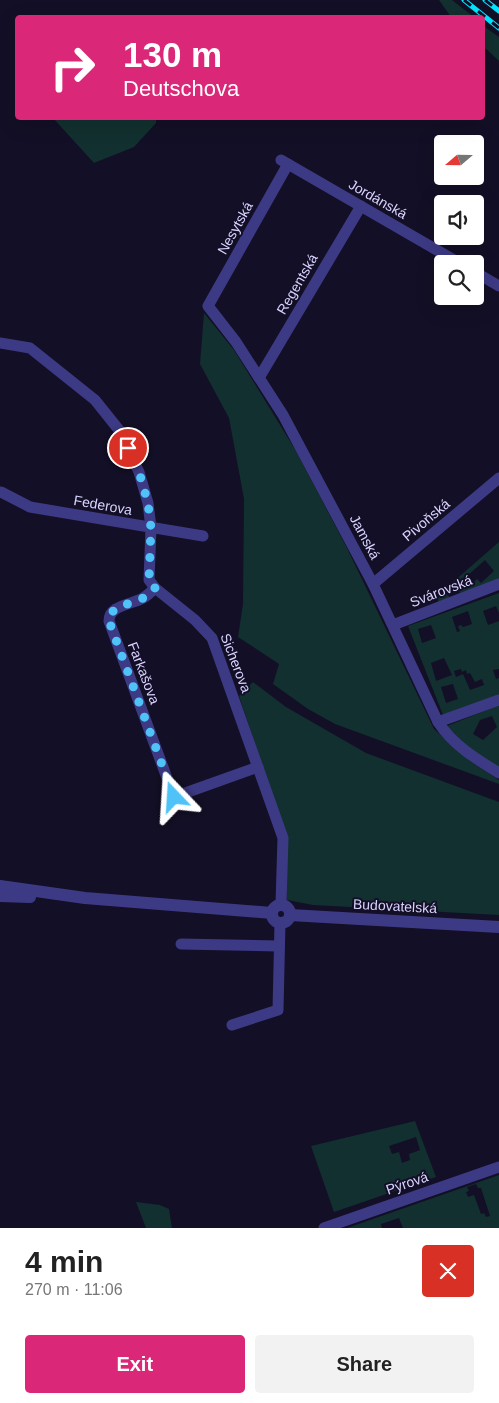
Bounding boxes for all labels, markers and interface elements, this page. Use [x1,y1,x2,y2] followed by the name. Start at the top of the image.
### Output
[40,35,105,100] icon: right
[123,35,222,74] text: 130 m
[123,76,239,101] text: Deutschova
[434,135,484,185] north arrow
[434,135,484,305] map controls
[346,176,410,222] street label: Jordánská
[434,195,484,245] button: sound
[214,199,256,257] street label: Nesytská
[273,251,321,317] street label: Regentská
[434,255,484,305] button: search
[107,427,149,469] pin
[114,434,142,462] icon: arrive
[72,492,134,518] street label: Federova
[399,495,453,544] street label: Pivoňská
[347,512,383,562] street label: Jamská
[408,572,475,610] street label: Svárovská
[217,631,255,695] street label: Sicherova
[125,640,163,707] street label: Farkašova
[147,770,199,822] position arrow
[353,896,438,916] street label: Budovatelská
[384,1168,430,1198] street label: Pýrová
[25,1245,103,1278] text: 4 min
[422,1245,474,1297] button: close
[25,1281,123,1298] text: 270 m · 11:06
[25,1335,245,1393] button: Exit
[255,1335,474,1393] button: Share

